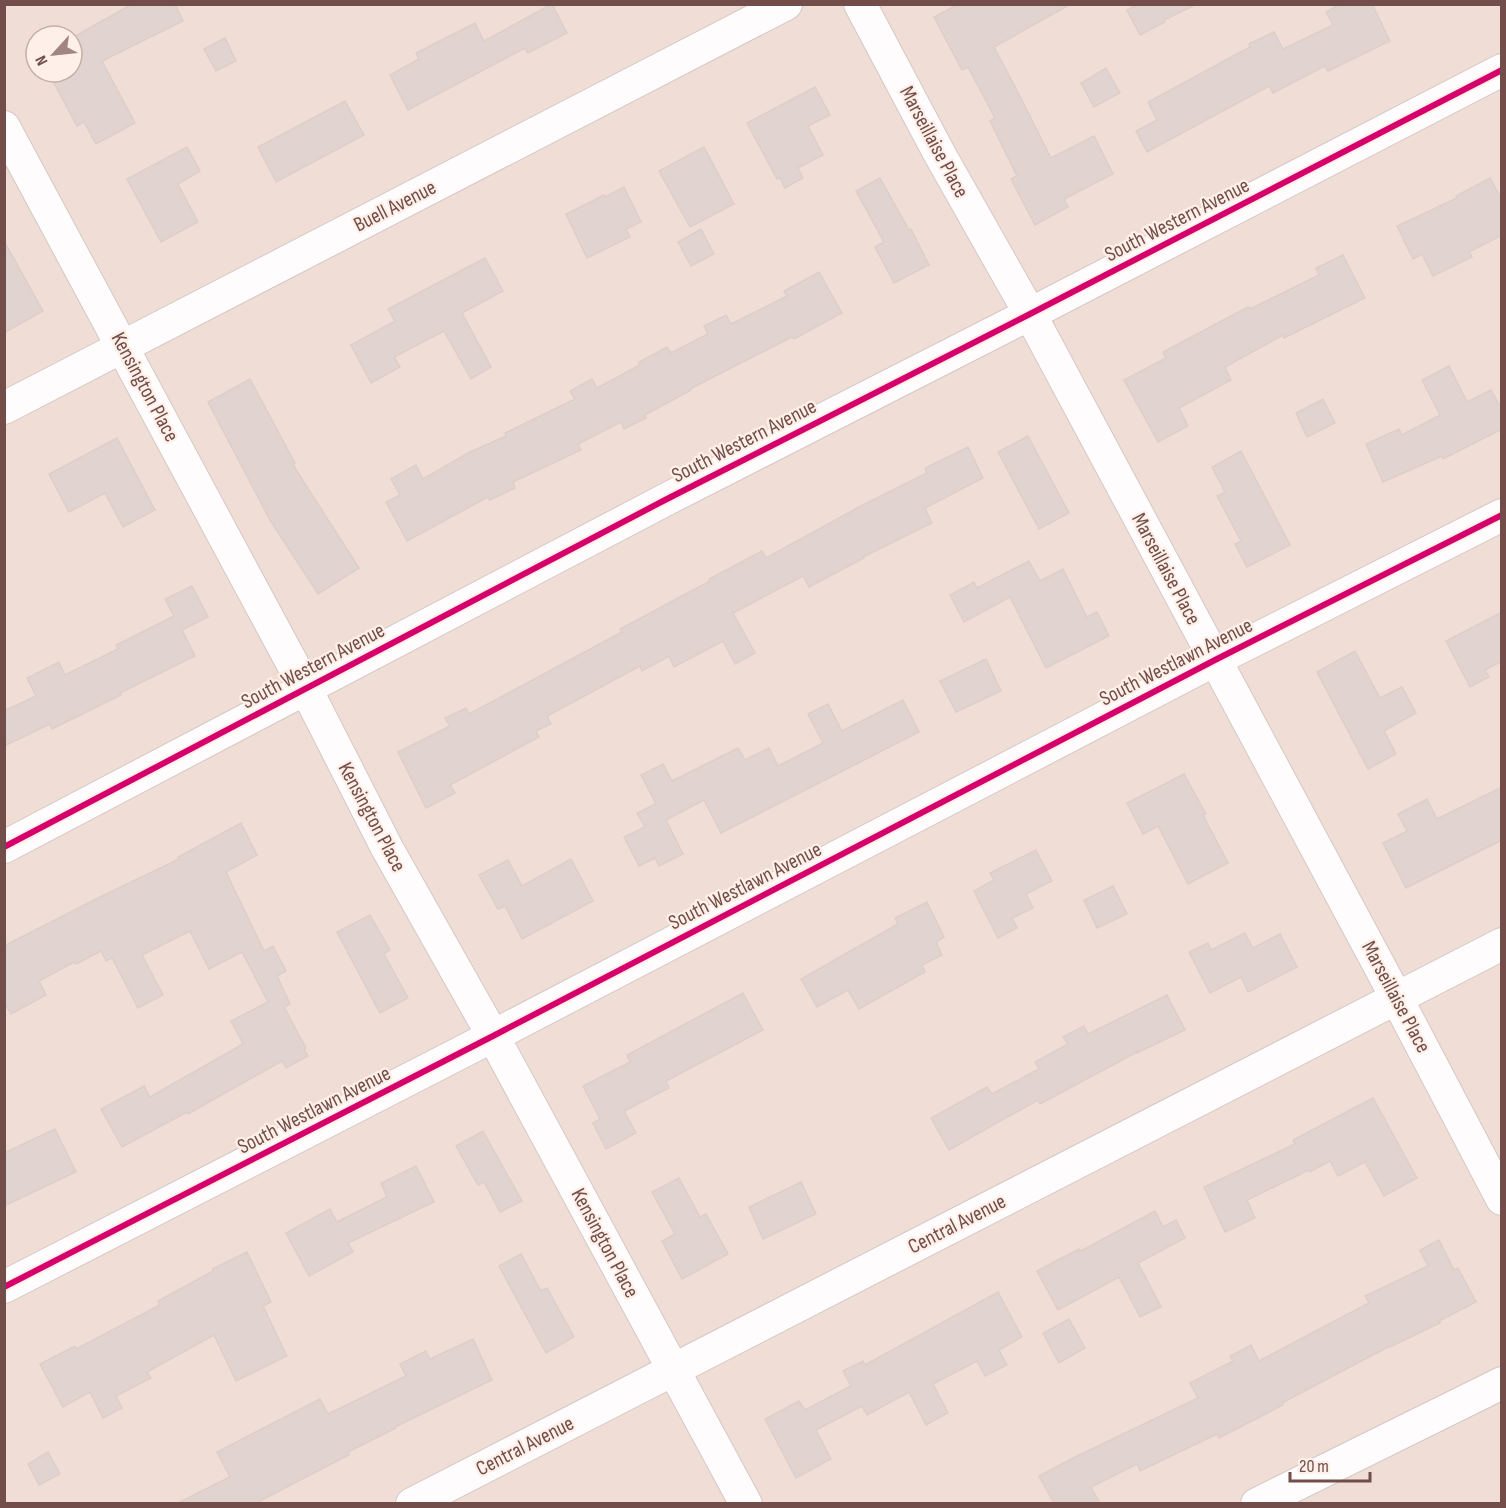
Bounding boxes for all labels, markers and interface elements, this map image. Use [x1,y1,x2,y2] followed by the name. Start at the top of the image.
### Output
[24,24,84,84] north arrow
[32,52,52,68] text: N
[894,82,974,202] street label: Marseillaise Place
[1101,173,1253,267] street label: South Western Avenue
[350,175,440,237] street label: Buell Avenue
[106,328,184,446] street label: Kensington Place
[668,394,820,488] street label: South Western Avenue
[1126,509,1206,629] street label: Marseillaise Place
[1095,613,1257,711] street label: South Westlawn Avenue
[237,618,389,714] street label: South Western Avenue
[333,758,411,876] street label: Kensington Place
[664,837,826,935] street label: South Westlawn Avenue
[1356,937,1436,1057] street label: Marseillaise Place
[233,1061,395,1159] street label: South Westlawn Avenue
[566,1184,644,1302] street label: Kensington Place
[904,1189,1010,1259] street label: Central Avenue
[472,1411,578,1481] street label: Central Avenue
[1290,1445,1370,1483] scale bar
[1299,1456,1329,1477] text: 20 m

